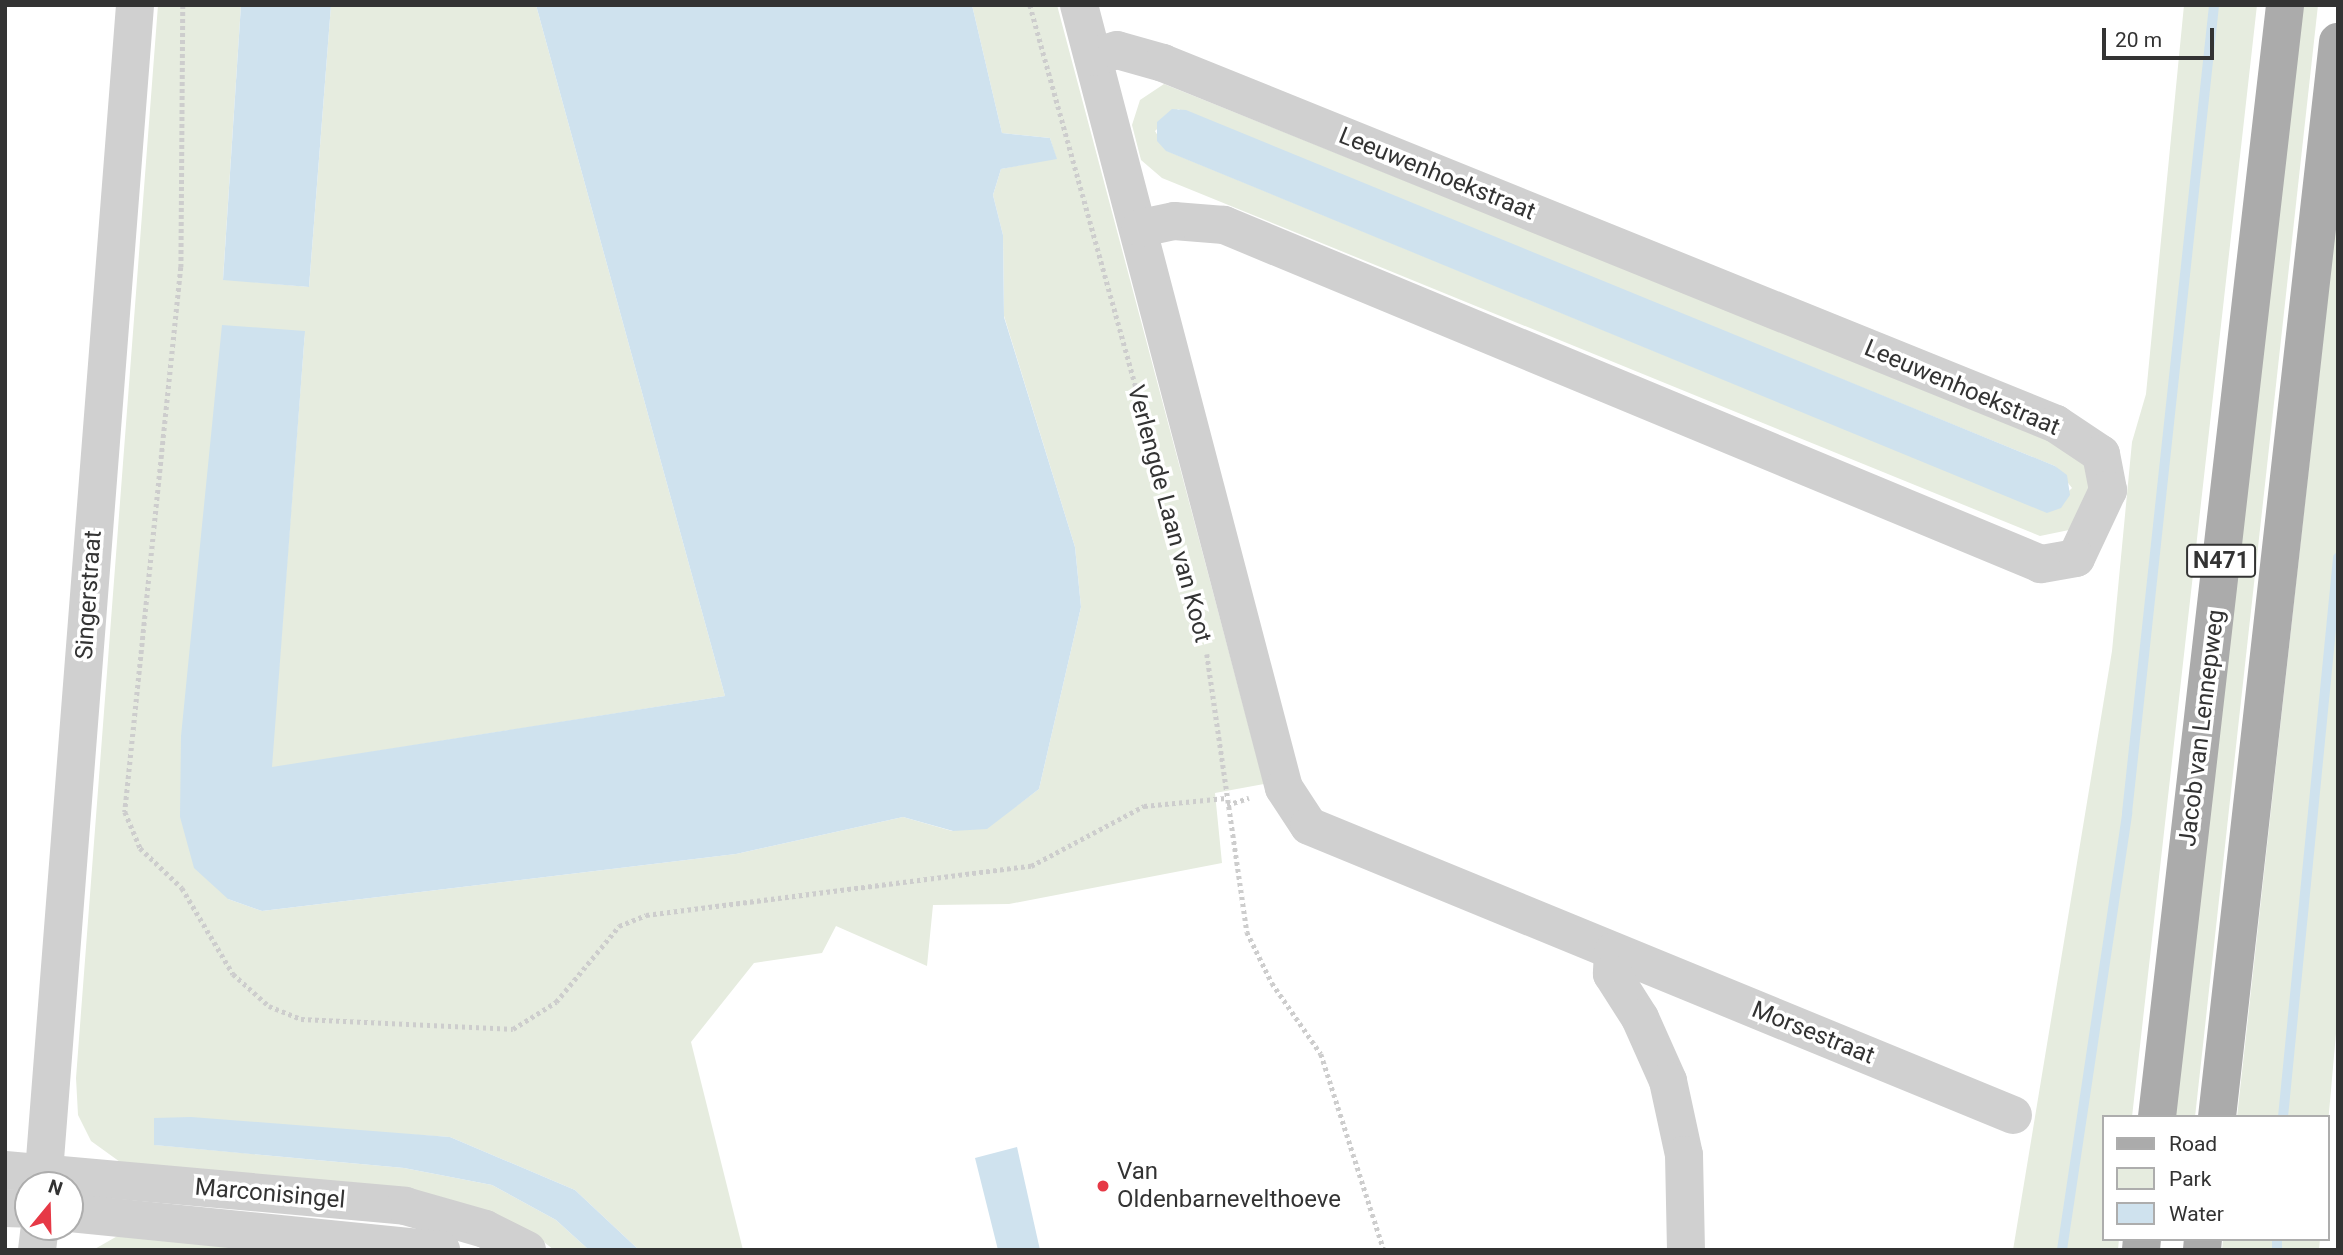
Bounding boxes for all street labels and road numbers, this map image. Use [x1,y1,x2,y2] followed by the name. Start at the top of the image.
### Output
[1335,121,1539,227] street label: Leeuwenhoekstraat
[1860,334,2064,442] street label: Leeuwenhoekstraat
[1121,382,1217,646] street label: Verlengde Laan van Koot
[70,529,108,661] street label: Singerstraat
[2186,541,2256,580] road number: N471
[2173,608,2231,848] street label: Jacob van Lennepweg
[1747,995,1879,1071] street label: Morsestraat
[194,1173,346,1215] street label: Marconisingel

